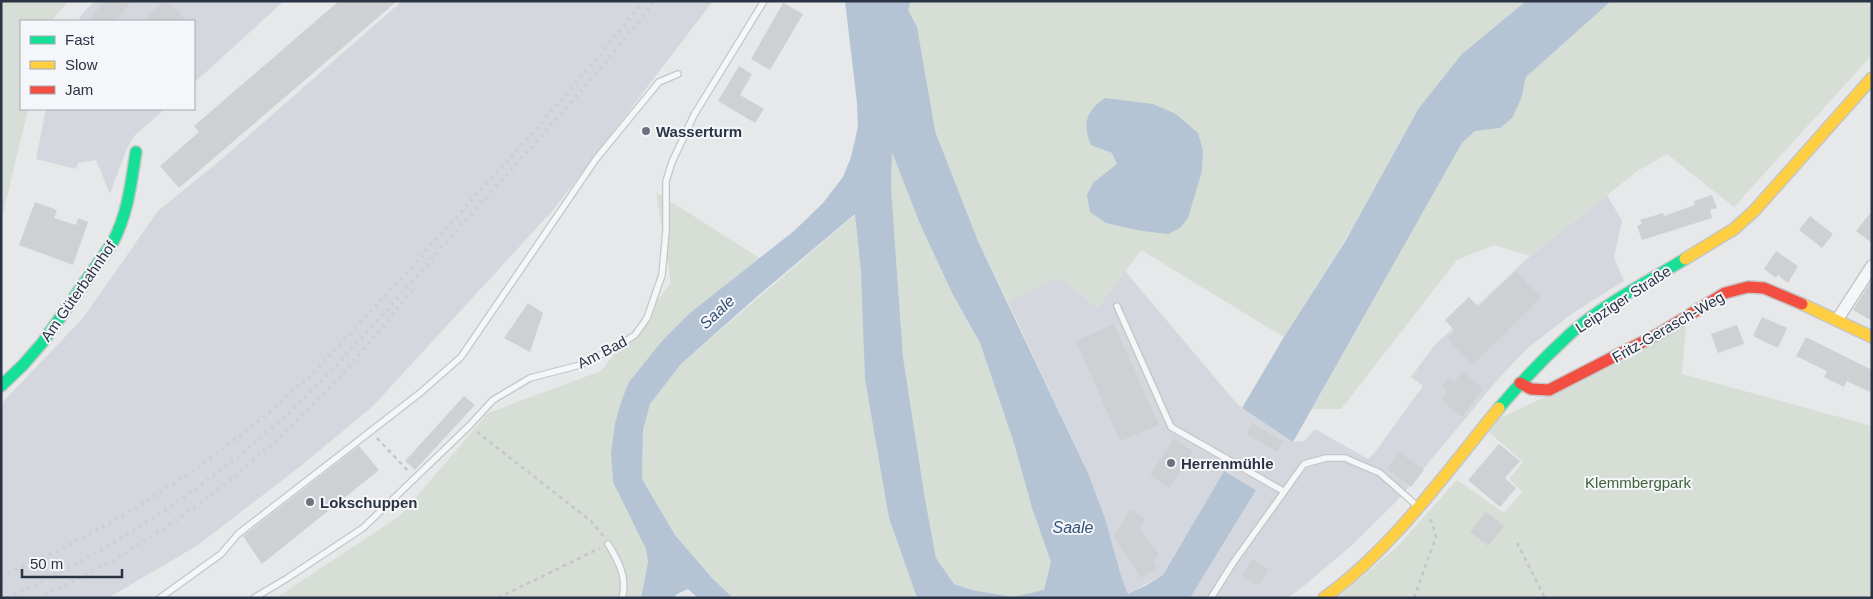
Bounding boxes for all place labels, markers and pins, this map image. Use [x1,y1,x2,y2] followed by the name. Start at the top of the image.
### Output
[656,123,742,140] place label: Wasserturm
[640,125,652,137] marker: Wasserturm
[1181,455,1274,472] place label: Herrenmühle
[1165,457,1177,469] marker: Herrenmühle
[320,494,418,511] place label: Lokschuppen
[304,496,316,508] marker: Lokschuppen

